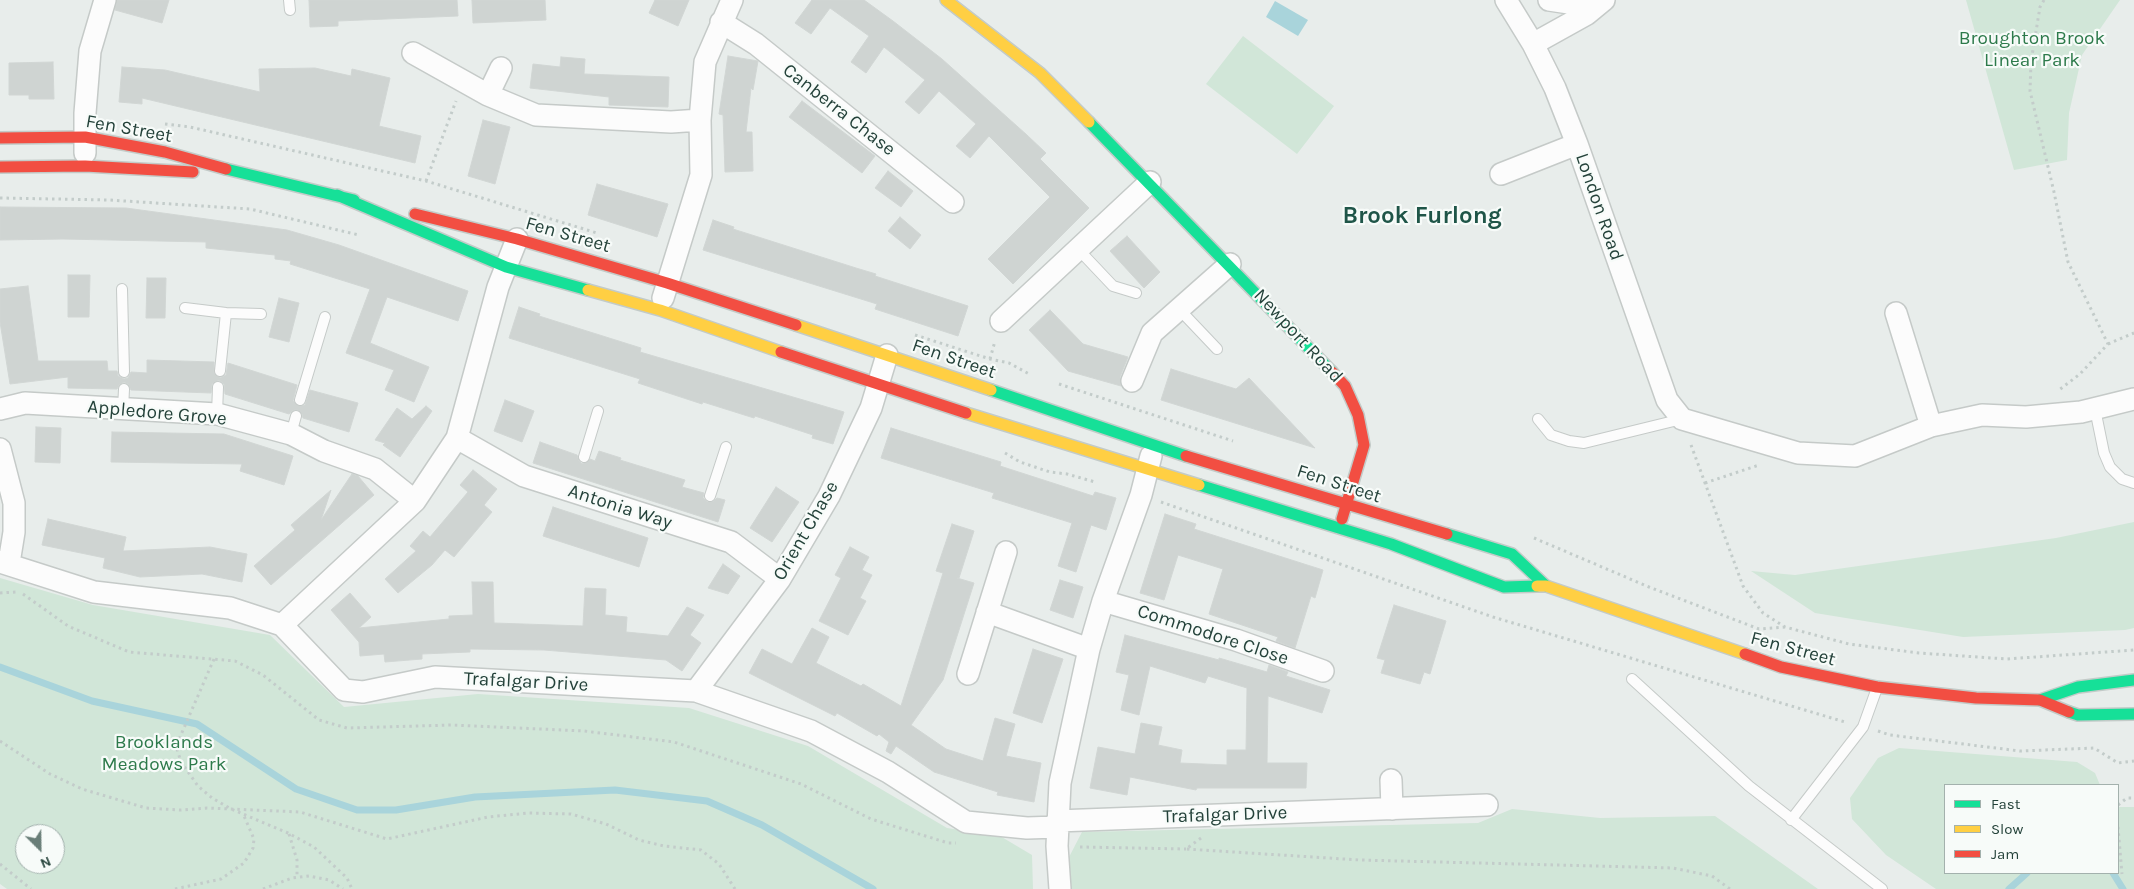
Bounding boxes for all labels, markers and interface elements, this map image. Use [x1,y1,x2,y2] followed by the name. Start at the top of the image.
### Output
[1959,28,2105,72] park label: Broughton Brook Linear Park
[778,59,900,161] street label: Canberra Chase
[84,110,174,148] street label: Fen Street
[1570,150,1628,264] street label: London Road
[1342,202,1502,230] district label: Brook Furlong
[523,212,613,258] street label: Fen Street
[1249,284,1347,388] street label: Newport Road
[909,334,999,384] street label: Fen Street
[86,396,228,430] street label: Appledore Grove
[1294,460,1384,508] street label: Fen Street
[768,477,844,585] street label: Orient Chase
[565,480,675,534] street label: Antonia Way
[1134,600,1292,670] street label: Commodore Close
[1748,627,1838,671] street label: Fen Street
[463,667,589,697] street label: Trafalgar Drive
[102,732,226,776] park label: Brooklands Meadows Park
[1944,784,2119,874] legend
[1991,795,2020,813] text: Fast
[1162,801,1288,829] street label: Trafalgar Drive
[1991,820,2023,838] text: Slow
[15,824,65,874] north arrow
[1991,845,2019,863] text: Jam
[38,853,54,872] text: N

